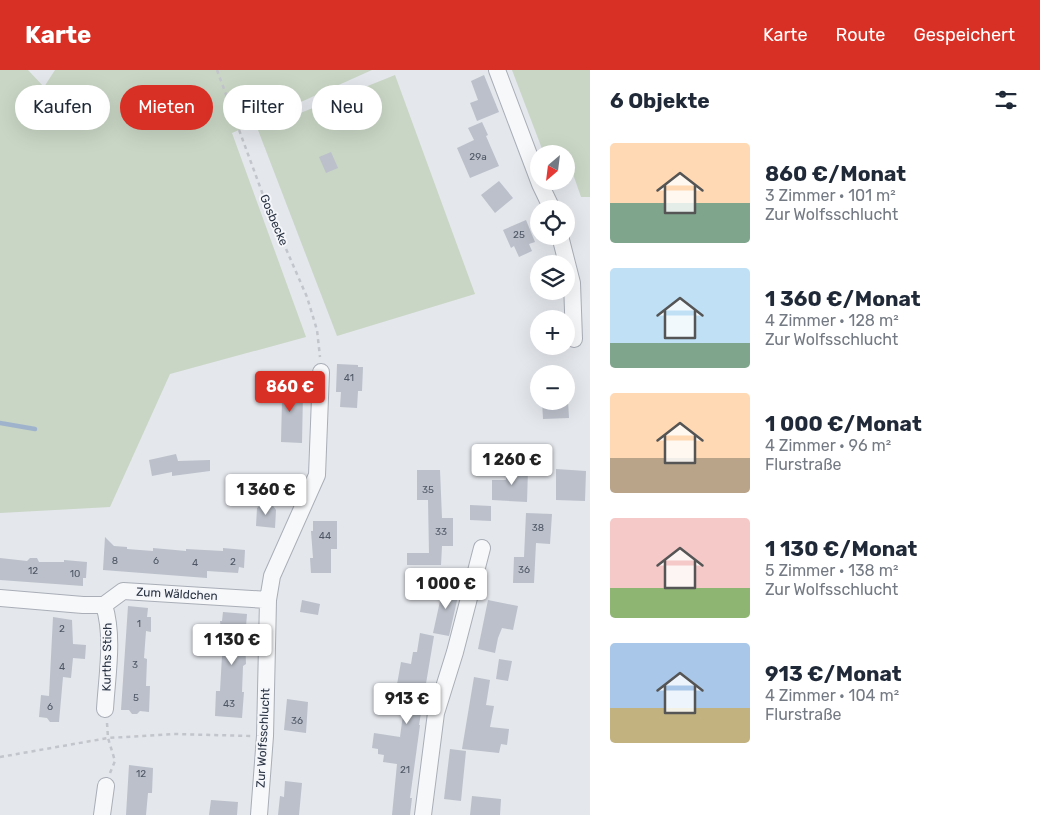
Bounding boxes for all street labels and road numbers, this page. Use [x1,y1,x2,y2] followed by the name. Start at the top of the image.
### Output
[257,192,291,248] street label: Gosbecke
[136,585,218,603] street label: Zum Wäldchen
[99,622,115,692] street label: Kurths Stich
[253,687,273,788] street label: Zur Wolfsschlucht

